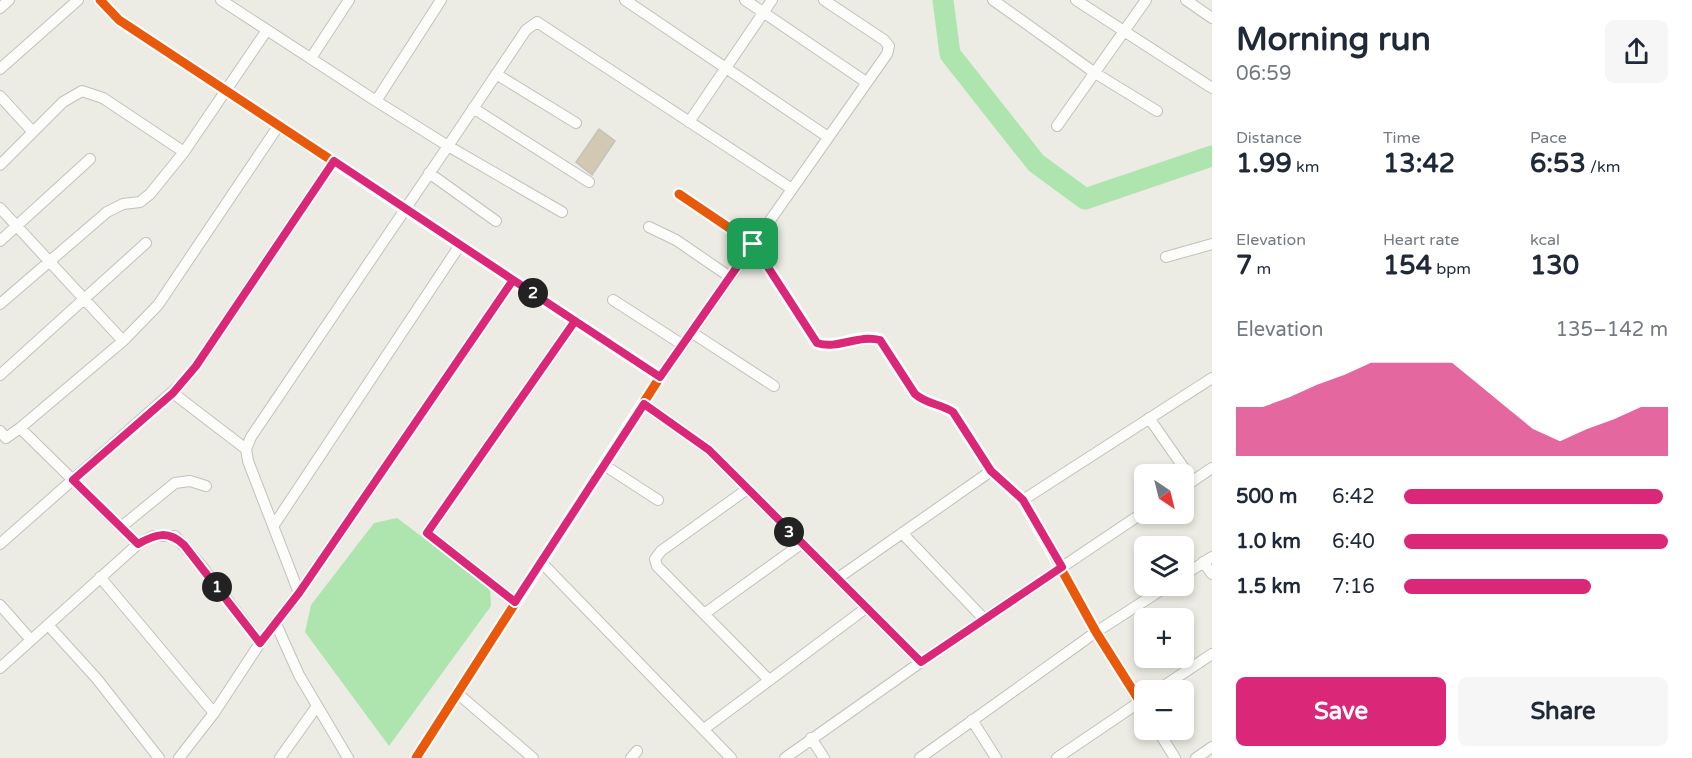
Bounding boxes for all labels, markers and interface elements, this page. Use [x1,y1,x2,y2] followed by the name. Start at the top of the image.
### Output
[1236,20,1431,59] text: Morning run
[1605,20,1668,83] button: share
[1236,62,1291,86] text: 06:59
[1236,128,1302,148] text: Distance
[1383,128,1420,148] text: Time
[1530,128,1567,148] text: Pace
[1236,148,1292,179] text: 1.99
[1383,148,1455,179] text: 13:42
[1530,148,1586,179] text: 6:53
[1292,157,1319,177] text: km
[1586,157,1620,177] text: /km
[727,218,778,269] pin
[736,227,769,260] icon: arrive
[1236,230,1306,250] text: Elevation
[1383,230,1459,250] text: Heart rate
[1530,230,1560,250] text: kcal
[1236,250,1252,281] text: 7
[1383,250,1432,281] text: 154
[1530,250,1579,281] text: 130
[1252,259,1271,279] text: m
[1432,259,1471,279] text: bpm
[518,278,548,308] pin: 2
[528,283,538,303] text: 2
[1236,318,1323,342] text: Elevation
[1555,318,1668,342] text: 135–142 m
[1134,464,1194,524] north arrow
[1134,464,1194,740] map controls
[1236,485,1297,509] text: 500 m
[1332,485,1375,509] text: 6:42
[774,517,804,547] pin: 3
[784,522,794,542] text: 3
[1236,530,1301,554] text: 1.0 km
[1332,530,1375,554] text: 6:40
[1134,536,1194,596] button: layers
[202,572,232,602] pin: 1
[1236,575,1301,599] text: 1.5 km
[1332,575,1375,599] text: 7:16
[212,577,222,597] text: 1
[1134,608,1194,668] button: +
[1236,677,1446,746] button: Save
[1458,677,1668,746] button: Share
[1134,680,1194,740] button: −

